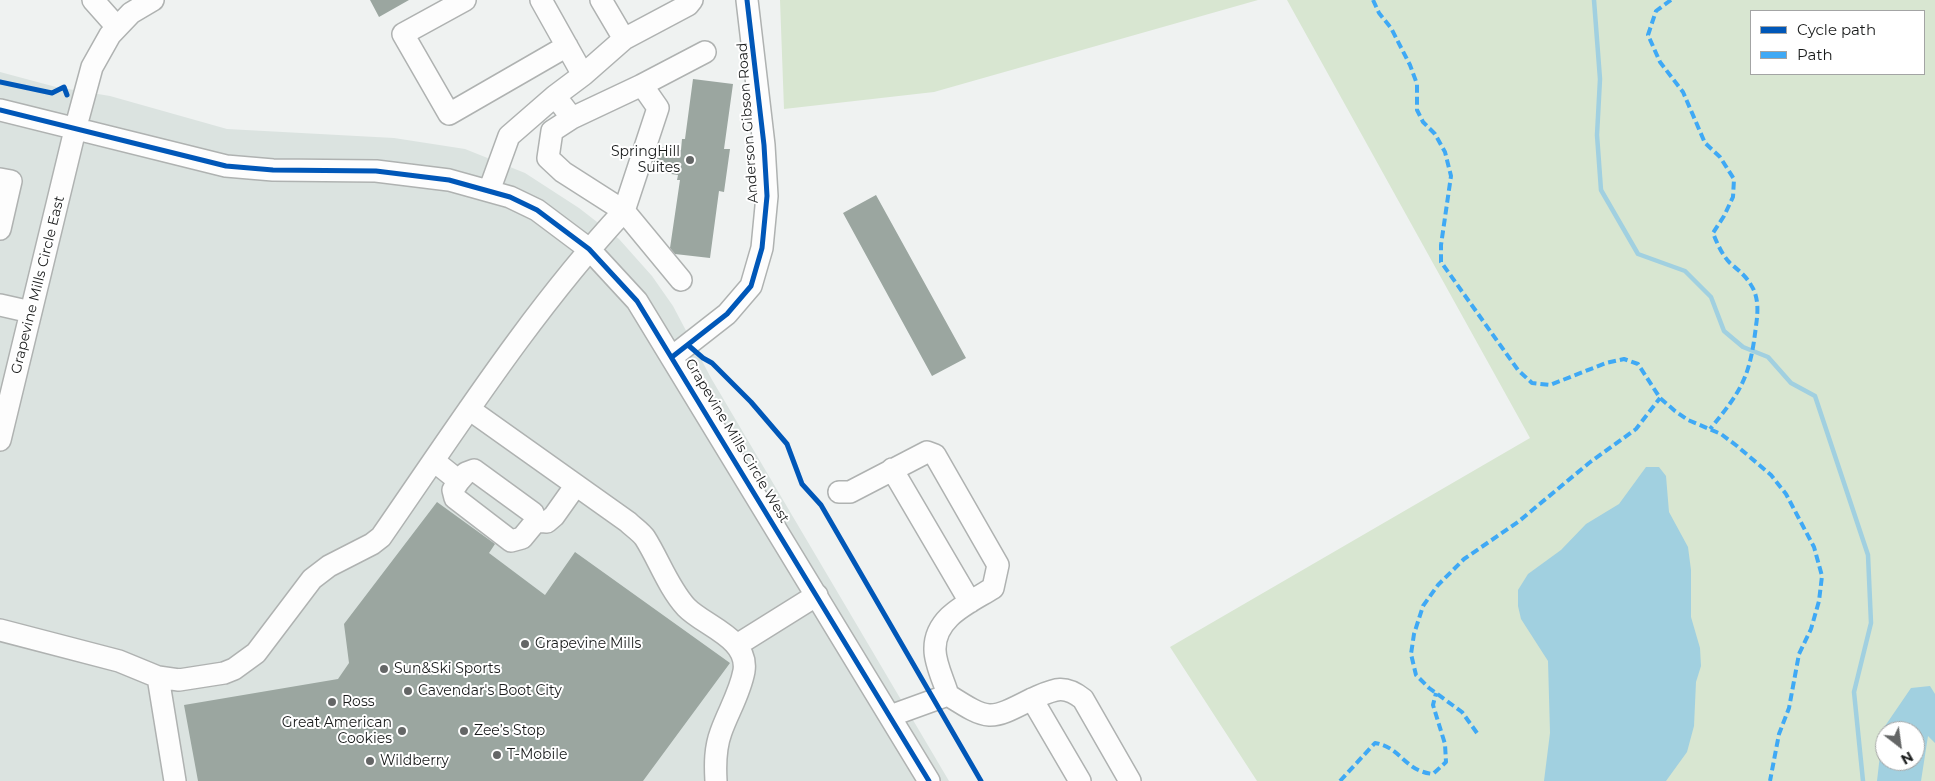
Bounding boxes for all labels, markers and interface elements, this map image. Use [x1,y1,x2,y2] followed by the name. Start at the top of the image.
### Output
[1750,10,1925,75] legend
[1797,20,1876,39] text: Cycle path
[734,42,762,204] street label: Anderson Gibson Road
[1797,45,1833,64] text: Path
[611,144,680,176] place label: SpringHill Suites
[684,154,696,166] marker: SpringHill Suites
[8,194,68,376] street label: Grapevine Mills Circle East
[681,356,793,526] street label: Grapevine Mills Circle West
[535,636,641,652] place label: Grapevine Mills
[519,638,531,650] marker: Grapevine Mills
[394,661,500,677] place label: Sun&Ski Sports
[378,663,390,675] marker: Sun&Ski Sports
[418,683,562,699] place label: Cavendar's Boot City
[402,685,414,697] marker: Cavendar's Boot City
[342,694,375,710] place label: Ross
[326,696,338,708] marker: Ross
[282,715,392,748] place label: Great American Cookies
[1875,721,1925,771] north arrow
[474,723,545,739] place label: Zee’s Stop
[396,725,408,737] marker: Great American Cookies
[458,725,470,737] marker: Zee’s Stop
[507,747,568,763] place label: T-Mobile
[1898,748,1916,769] text: N
[491,749,503,761] marker: T-Mobile
[380,753,449,769] place label: Wildberry
[364,755,376,767] marker: Wildberry

